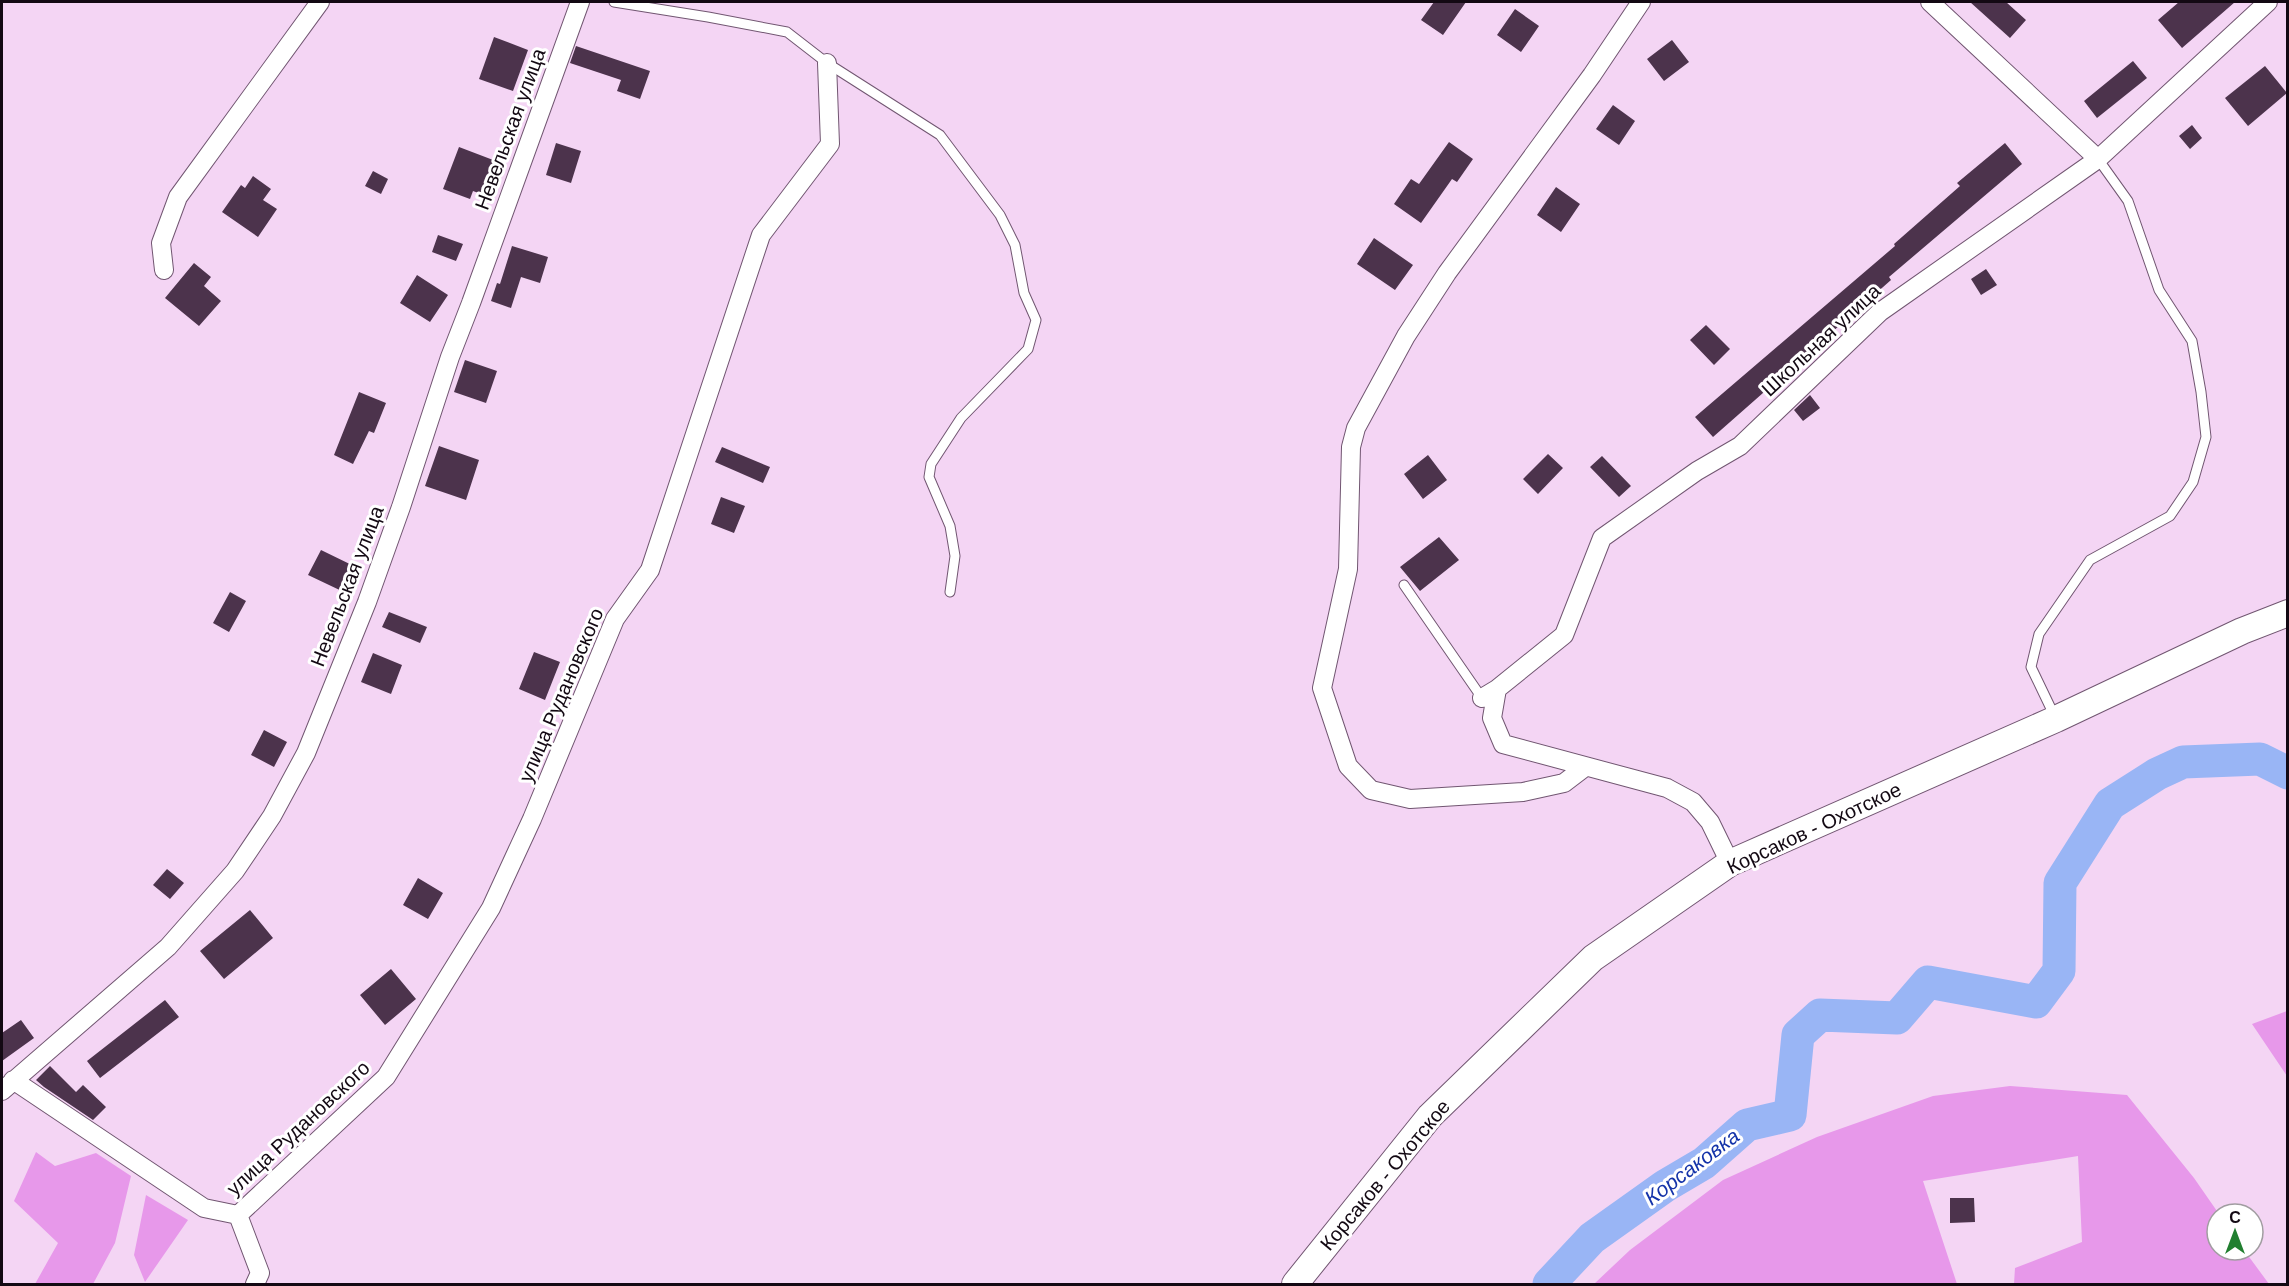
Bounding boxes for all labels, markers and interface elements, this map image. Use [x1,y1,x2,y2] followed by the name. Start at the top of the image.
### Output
[471,44,550,213] street label: Невельская улица
[1757,279,1885,400] street label: Школьная улица
[306,502,388,669] street label: Невельская улица
[514,605,608,785] street label: улица Рудановского
[1723,778,1905,878] street label: Корсаков - Охотское
[222,1056,374,1200] street label: улица Рудановского
[1316,1095,1454,1255] street label: Корсаков - Охотское
[1640,1124,1743,1210] water label: Корсаковка
[2205,1202,2265,1262] north arrow
[2229,1209,2241,1226] text: С

